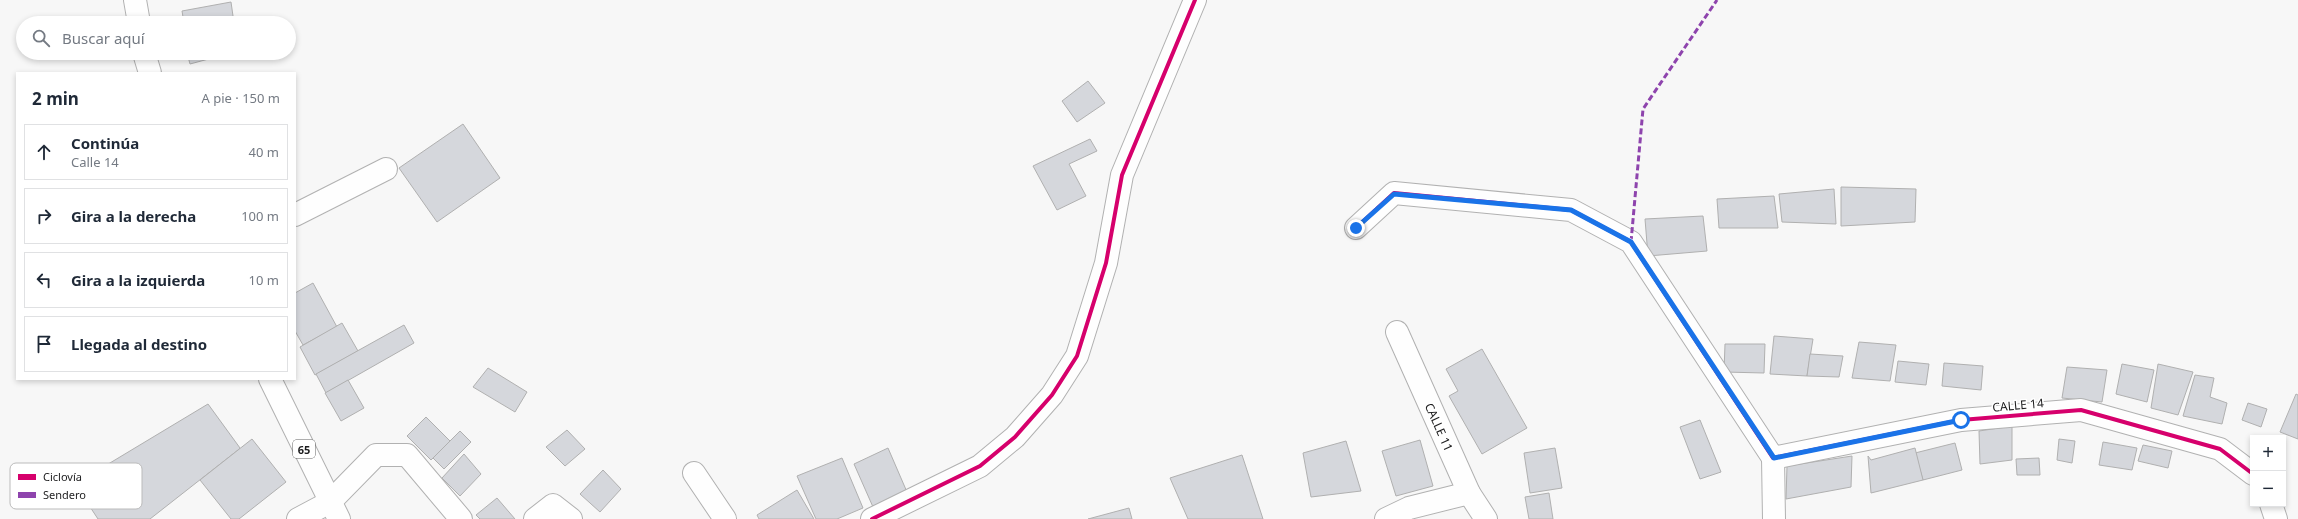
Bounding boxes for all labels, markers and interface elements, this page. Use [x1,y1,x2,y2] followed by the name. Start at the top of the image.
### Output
[16,16,296,60] search box
[30,27,52,49] icon: search
[62,28,145,48] text: Buscar aquí
[32,87,79,110] text: 2 min
[202,89,280,107] text: A pie · 150 m
[71,133,139,153] text: Continúa
[33,141,55,163] icon: ahead
[249,143,279,161] text: 40 m
[71,153,119,171] text: Calle 14
[33,205,55,227] icon: right
[71,206,196,226] text: Gira a la derecha
[241,207,279,225] text: 100 m
[1347,219,1365,237] route end
[33,269,55,291] icon: left
[71,270,205,290] text: Gira a la izquierda
[249,271,279,289] text: 10 m
[33,333,55,355] icon: arrive
[71,334,207,354] text: Llegada al destino
[1992,394,2044,416] street label: CALLE 14
[1421,400,1457,454] street label: CALLE 11
[1952,411,1970,429] route start
[2250,435,2286,507] map controls
[2250,435,2286,471] button: +
[293,440,315,458] road number: 65
[10,463,142,509] legend
[43,469,82,484] text: Ciclovía
[2250,471,2286,507] button: −
[43,487,86,502] text: Sendero

